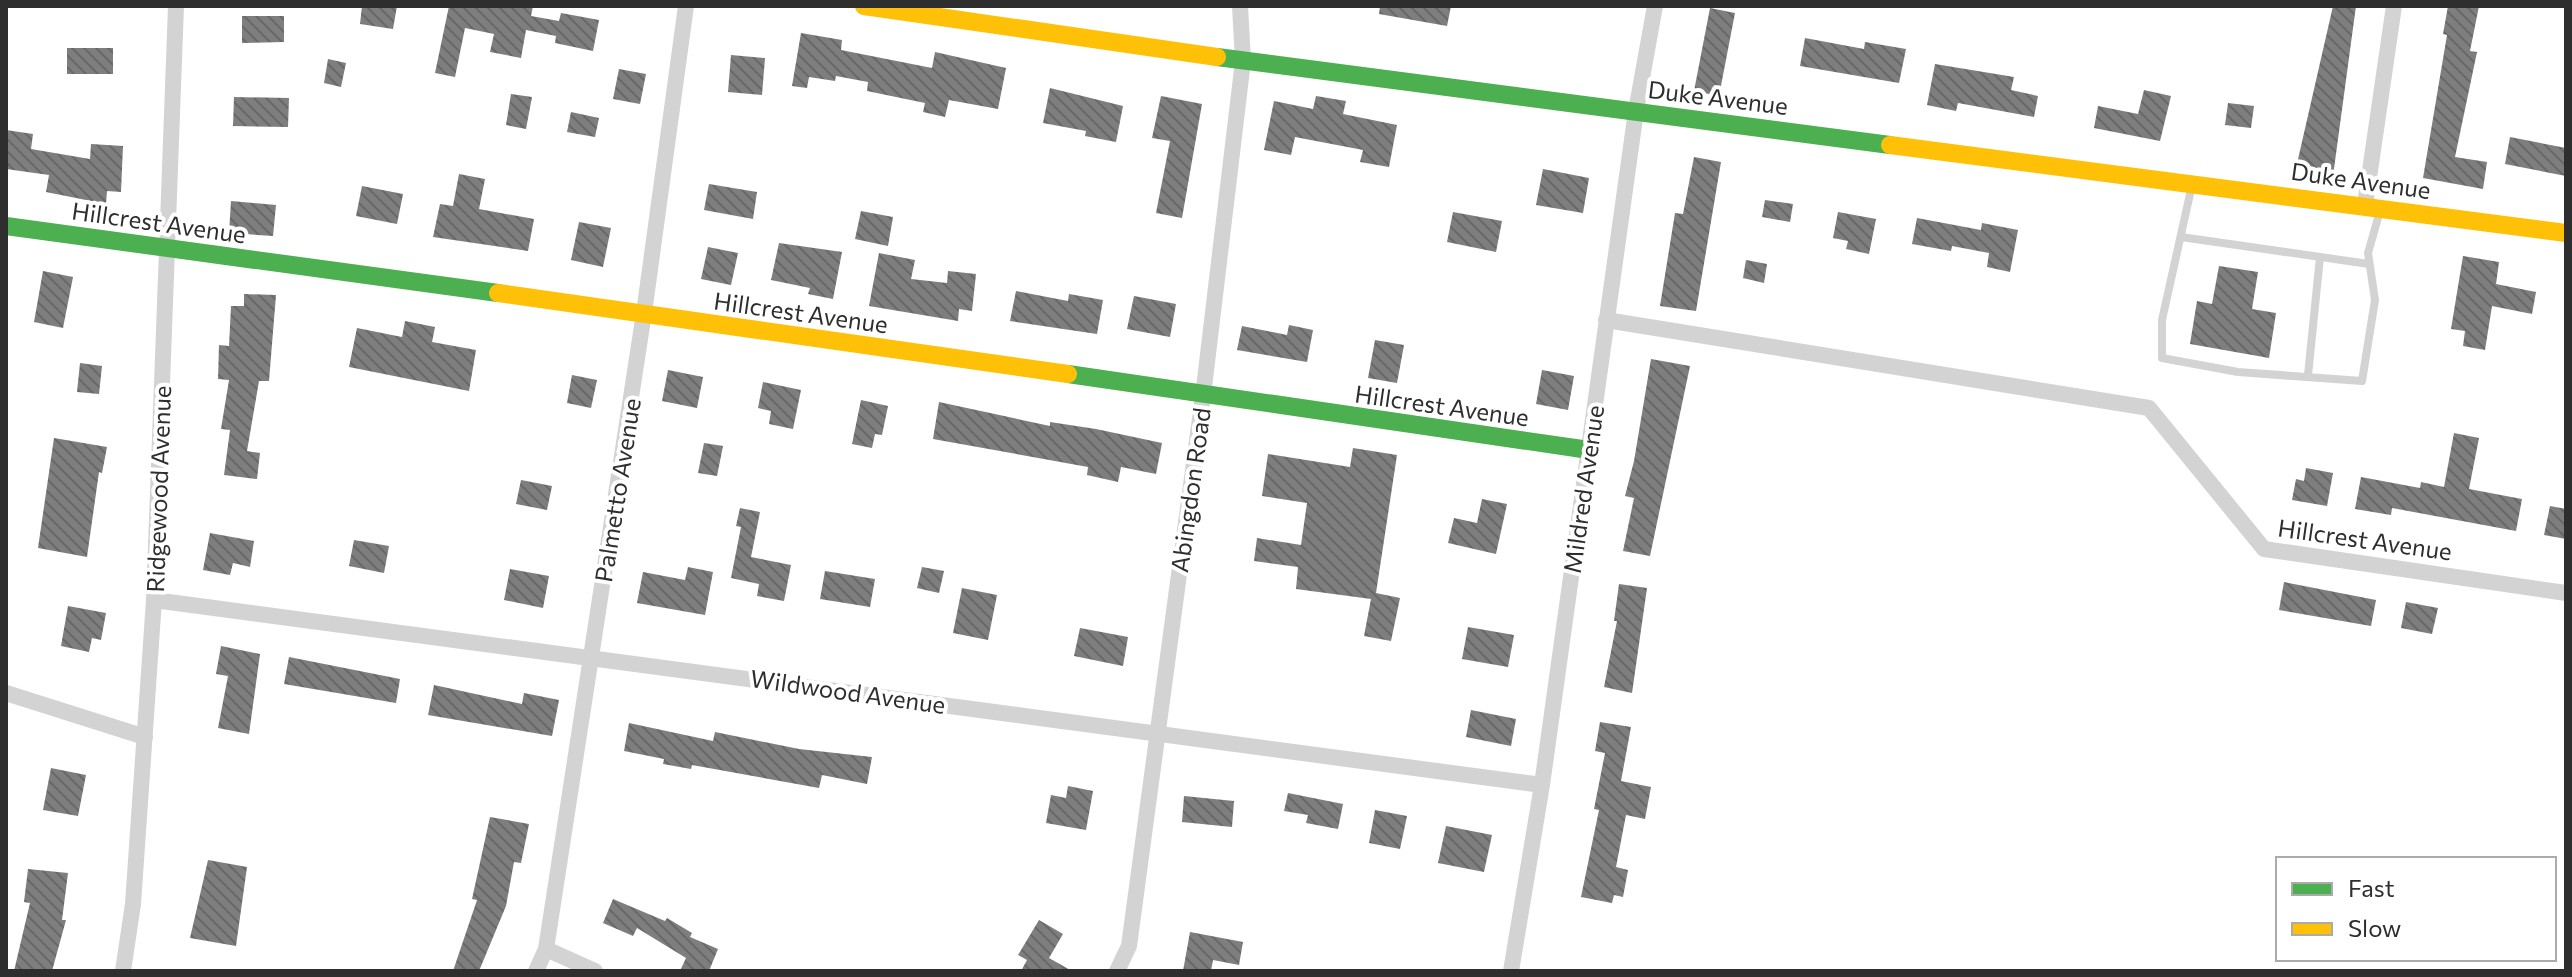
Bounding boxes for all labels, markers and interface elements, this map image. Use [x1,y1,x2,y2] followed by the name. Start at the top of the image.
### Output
[1646,74,1790,120] street label: Duke Avenue
[2289,156,2433,204] street label: Duke Avenue
[70,195,248,249] street label: Hillcrest Avenue
[712,285,890,339] street label: Hillcrest Avenue
[1353,378,1531,432] street label: Hillcrest Avenue
[140,385,176,593] street label: Ridgewood Avenue
[588,396,646,584] street label: Palmetto Avenue
[1557,403,1609,575] street label: Mildred Avenue
[1164,406,1216,574] street label: Abingdon Road
[2276,512,2454,566] street label: Hillcrest Avenue
[749,663,947,719] street label: Wildwood Avenue
[2276,857,2556,961] legend
[2348,873,2395,902] text: Fast
[2348,913,2401,942] text: Slow

